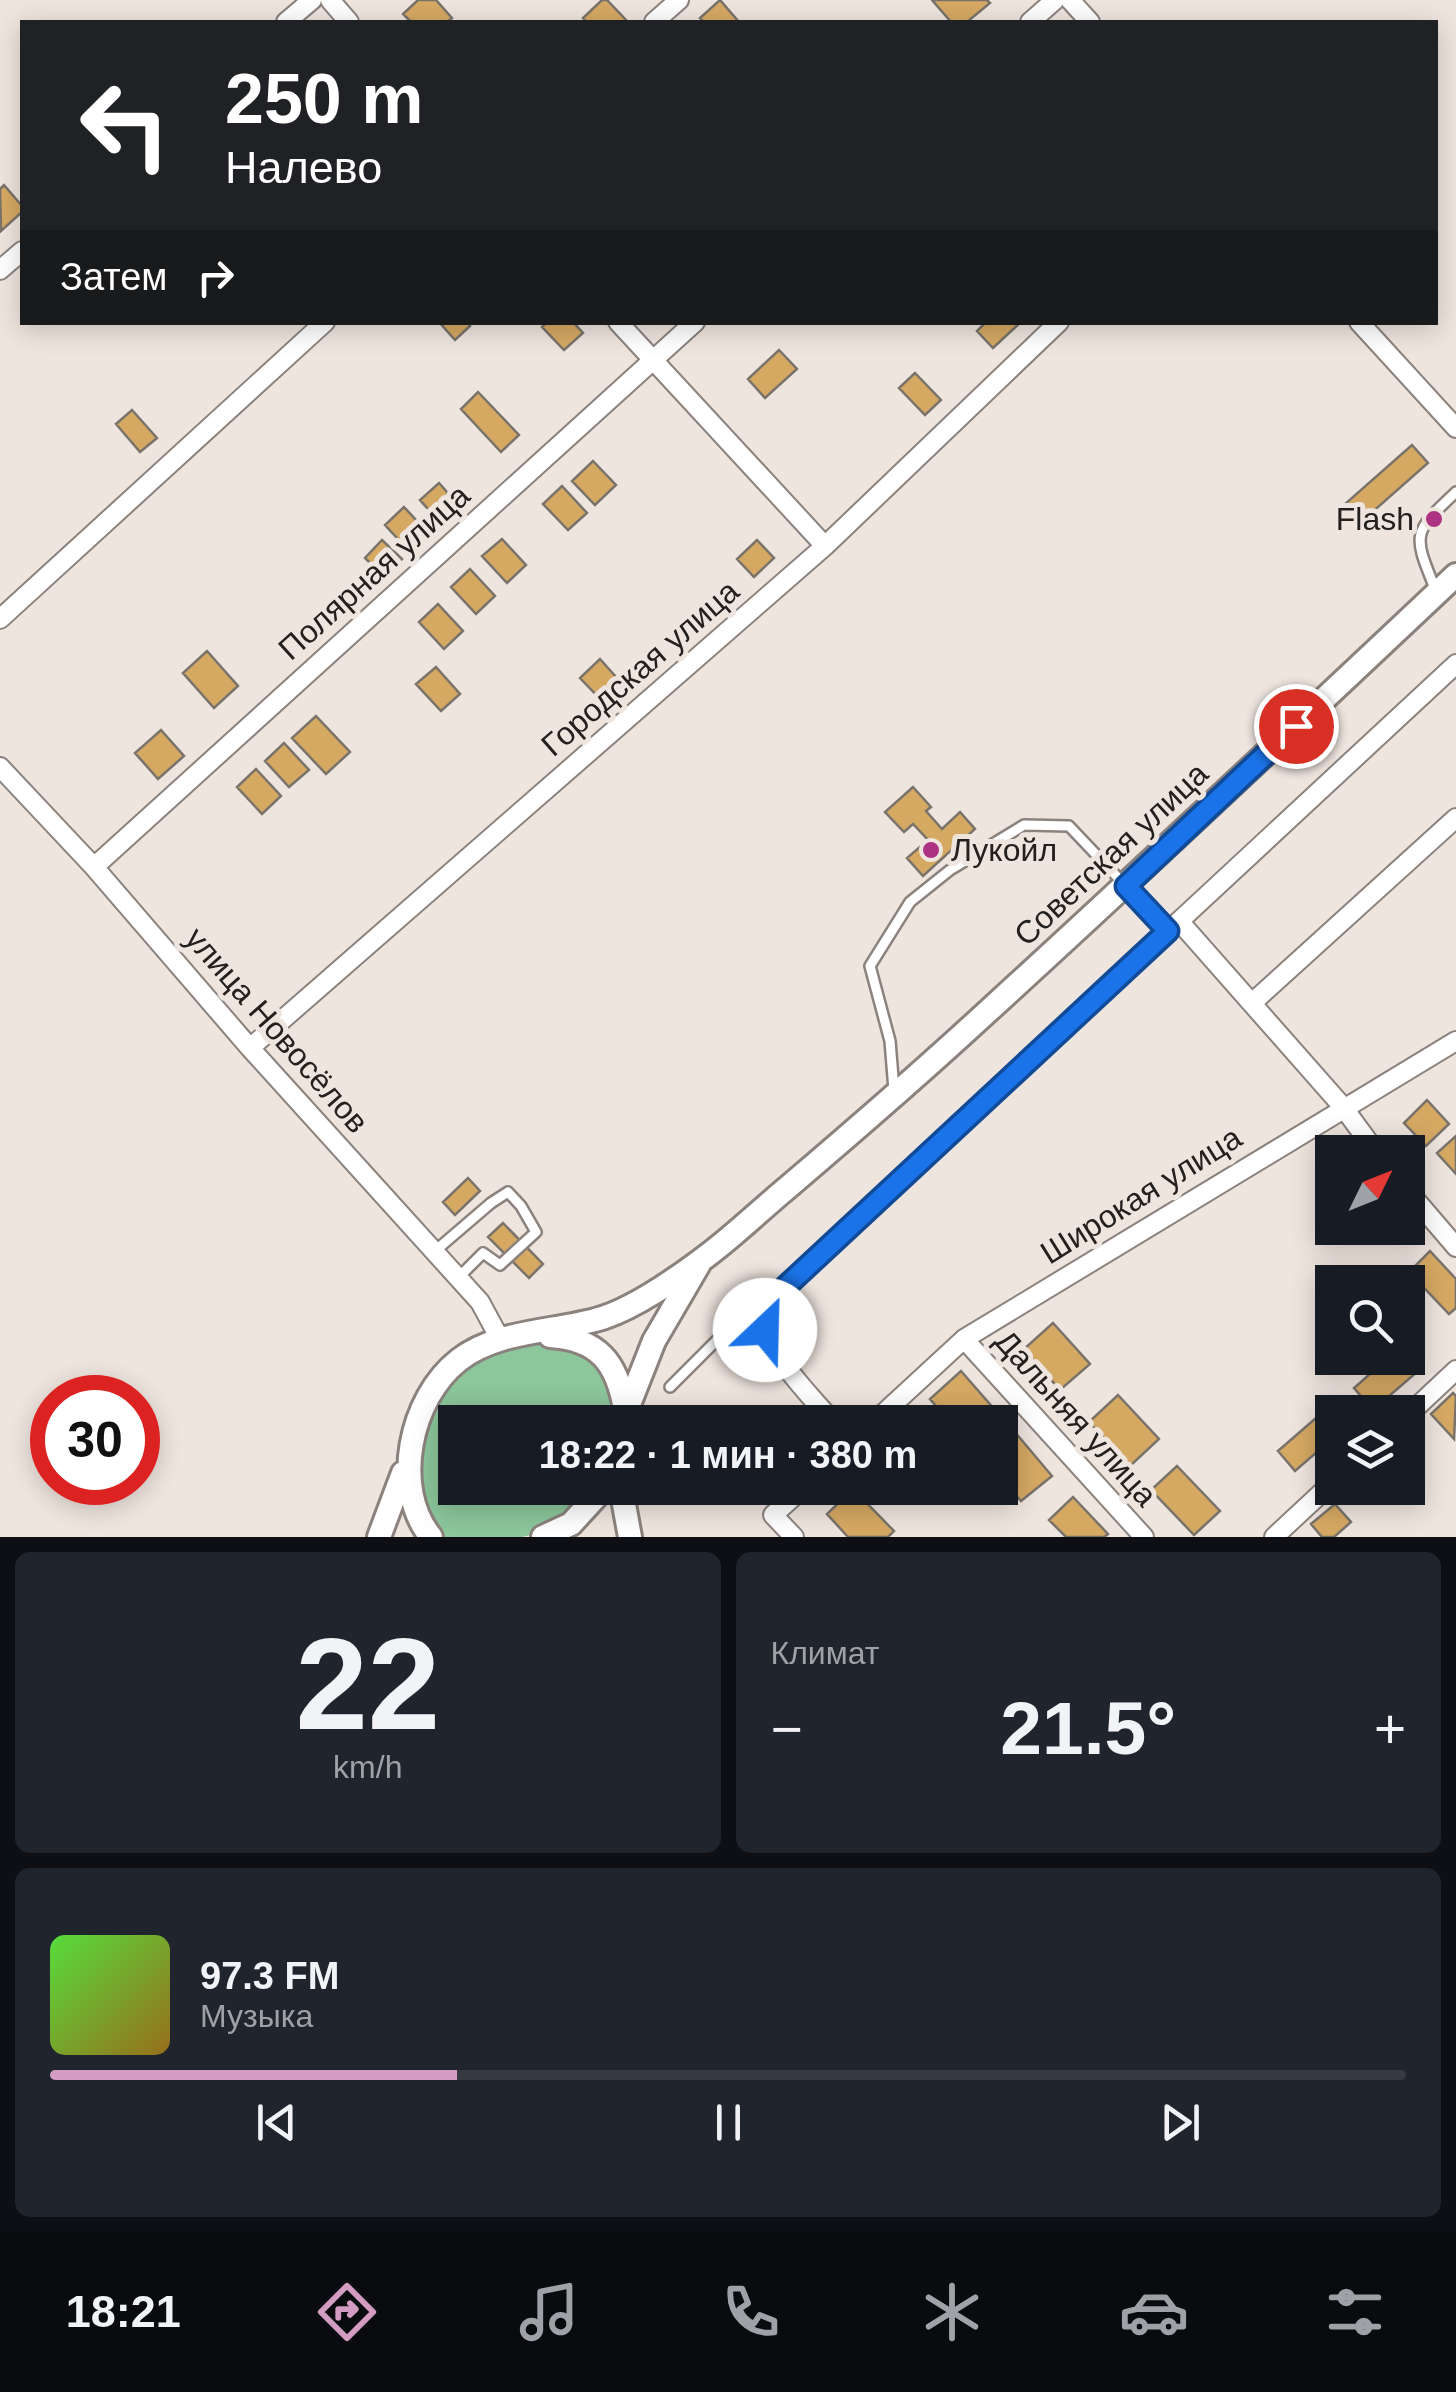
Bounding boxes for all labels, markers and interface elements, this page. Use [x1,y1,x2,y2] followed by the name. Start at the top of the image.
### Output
[60,60,190,190] icon: left
[225,60,423,138] text: 250 m
[225,142,382,193] text: Налево
[188,250,243,305] icon: right
[60,256,168,298] text: Затем
[271,477,477,667] street label: Полярная улица
[1336,501,1414,537] place label: Flash
[1423,508,1445,530] marker: Flash
[534,573,746,763] street label: Городская улица
[1254,684,1339,769] pin
[1269,699,1324,754] icon: arrive
[1007,755,1215,953] street label: Советская улица
[951,832,1057,868] place label: Лукойл
[920,839,942,861] marker: Лукойл
[178,920,376,1140] street label: улица Новосёлов
[1034,1119,1248,1271] street label: Широкая улица
[1315,1135,1425,1245] north arrow
[1315,1135,1425,1505] map controls
[1315,1265,1425,1375] button: search
[713,1278,817,1382] position arrow
[988,1323,1164,1513] street label: Дальняя улица
[30,1375,160,1505] speed limit sign: 30
[1315,1395,1425,1505] button: layers
[539,1434,917,1476] text: 18:22 · 1 мин · 380 m
[295,1611,440,1757] text: 22
[771,1635,879,1671] text: Климат
[1000,1686,1176,1770] text: 21.5°
[771,1698,803,1760] text: −
[1374,1698,1406,1760] text: +
[333,1749,402,1785] text: km/h
[200,1955,339,1997] text: 97.3 FM
[200,1998,313,2034] text: Музыка
[249,2095,304,2150] icon: previous
[701,2095,756,2150] icon: pause
[1153,2095,1208,2150] icon: next
[312,2277,382,2347] icon: directions
[514,2277,584,2347] icon: music
[716,2277,786,2347] icon: phone
[917,2277,987,2347] icon: climate
[1119,2277,1189,2347] icon: car
[1320,2277,1390,2347] icon: filters
[66,2286,181,2337] text: 18:21

